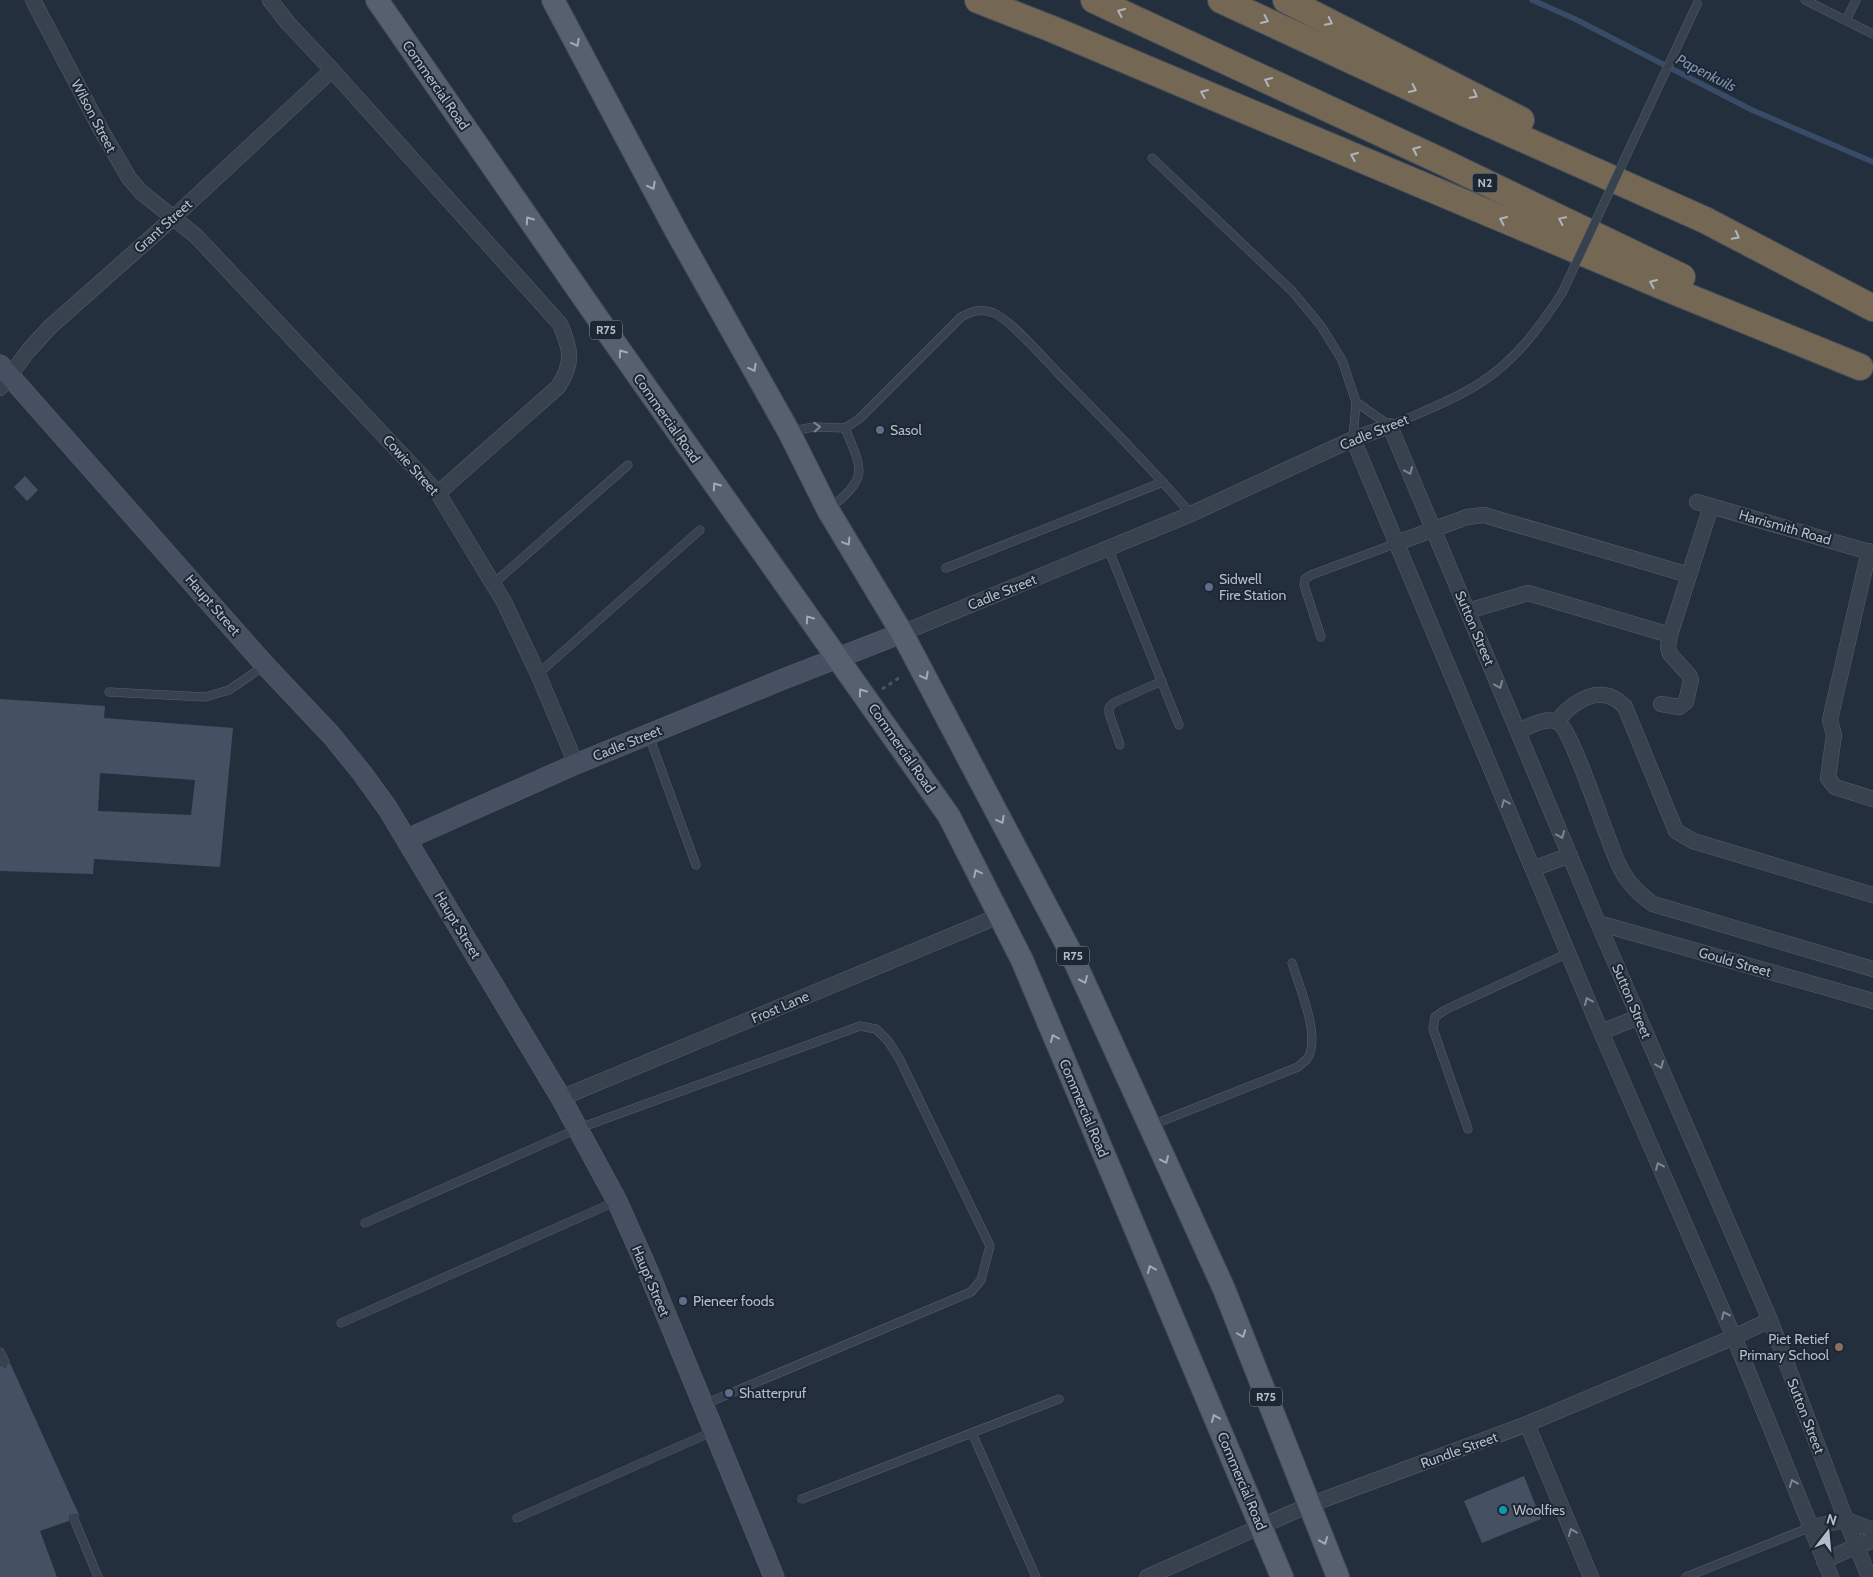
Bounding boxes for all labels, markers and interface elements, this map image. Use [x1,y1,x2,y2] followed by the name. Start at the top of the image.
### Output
[1117,8,1126,19] one-way arrow
[1260,14,1269,25] one-way arrow
[1324,16,1333,26] one-way arrow
[399,37,473,133] street label: Commercial Road
[570,38,580,47] one-way arrow
[1673,50,1739,96] water label: Papenkuils
[67,76,121,156] street label: Wilson Street
[1264,77,1273,87] one-way arrow
[1408,82,1417,93] one-way arrow
[1200,88,1209,99] one-way arrow
[1469,89,1478,99] one-way arrow
[1412,145,1421,156] one-way arrow
[1350,152,1358,162] one-way arrow
[1472,174,1498,192] road number: N2
[646,181,656,190] one-way arrow
[130,195,196,257] street label: Grant Street
[1499,215,1508,226] one-way arrow
[1558,215,1567,226] one-way arrow
[526,216,535,226] one-way arrow
[1730,230,1739,240] one-way arrow
[1649,278,1658,289] one-way arrow
[590,320,622,340] road number: R75
[619,349,628,359] one-way arrow
[747,363,757,372] one-way arrow
[630,370,704,466] street label: Commercial Road
[1337,410,1411,454] street label: Cadle Street
[890,421,922,439] place label: Sasol
[814,422,822,433] one-way arrow
[874,424,886,436] marker: Sasol
[379,431,443,499] street label: Cowie Street
[1403,466,1414,475] one-way arrow
[713,482,722,492] one-way arrow
[1737,505,1833,549] street label: Harrismith Road
[840,536,850,545] one-way arrow
[965,570,1039,614] street label: Cadle Street
[1219,570,1286,604] place label: Sidwell Fire Station
[181,571,245,640] street label: Haupt Street
[1203,581,1215,593] marker: Sidwell Fire Station
[1451,588,1499,668] street label: Sutton Street
[806,615,815,625] one-way arrow
[919,671,929,680] one-way arrow
[1493,681,1503,689] one-way arrow
[859,688,868,698] one-way arrow
[865,700,939,796] street label: Commercial Road
[590,721,664,765] street label: Cadle Street
[1501,799,1511,807] one-way arrow
[995,815,1005,824] one-way arrow
[1555,830,1566,839] one-way arrow
[973,869,983,878] one-way arrow
[431,888,485,962] street label: Haupt Street
[1697,943,1774,981] street label: Gould Street
[1057,946,1089,966] road number: R75
[1608,961,1656,1041] street label: Sutton Street
[1077,975,1088,984] one-way arrow
[748,987,812,1027] street label: Frost Lane
[1584,997,1594,1006] one-way arrow
[1050,1034,1061,1043] one-way arrow
[1055,1056,1113,1160] street label: Commercial Road
[1653,1060,1664,1069] one-way arrow
[1159,1155,1170,1164] one-way arrow
[1655,1162,1666,1171] one-way arrow
[628,1243,674,1319] street label: Haupt Street
[1147,1265,1157,1273] one-way arrow
[693,1292,774,1310] place label: Pieneer foods
[677,1295,689,1307] marker: Pieneer foods
[1720,1311,1731,1320] one-way arrow
[1235,1329,1246,1338] one-way arrow
[1739,1330,1830,1364] place label: Piet Retief Primary School
[1833,1341,1845,1353] marker: Piet Retief Primary School
[1783,1376,1829,1457] street label: Sutton Street
[739,1384,807,1402] place label: Shatterpruf
[723,1387,735,1399] marker: Shatterpruf
[1250,1388,1282,1406] road number: R75
[1210,1414,1221,1423] one-way arrow
[1418,1428,1500,1472] street label: Rundle Street
[1213,1429,1271,1533] street label: Commercial Road
[1789,1479,1799,1488] one-way arrow
[1513,1501,1565,1519] place label: Woolfies
[1497,1504,1509,1516] marker: Woolfies
[1803,1507,1853,1557] north arrow
[1824,1509,1839,1530] text: N
[1568,1528,1578,1537] one-way arrow
[1317,1536,1328,1545] one-way arrow

